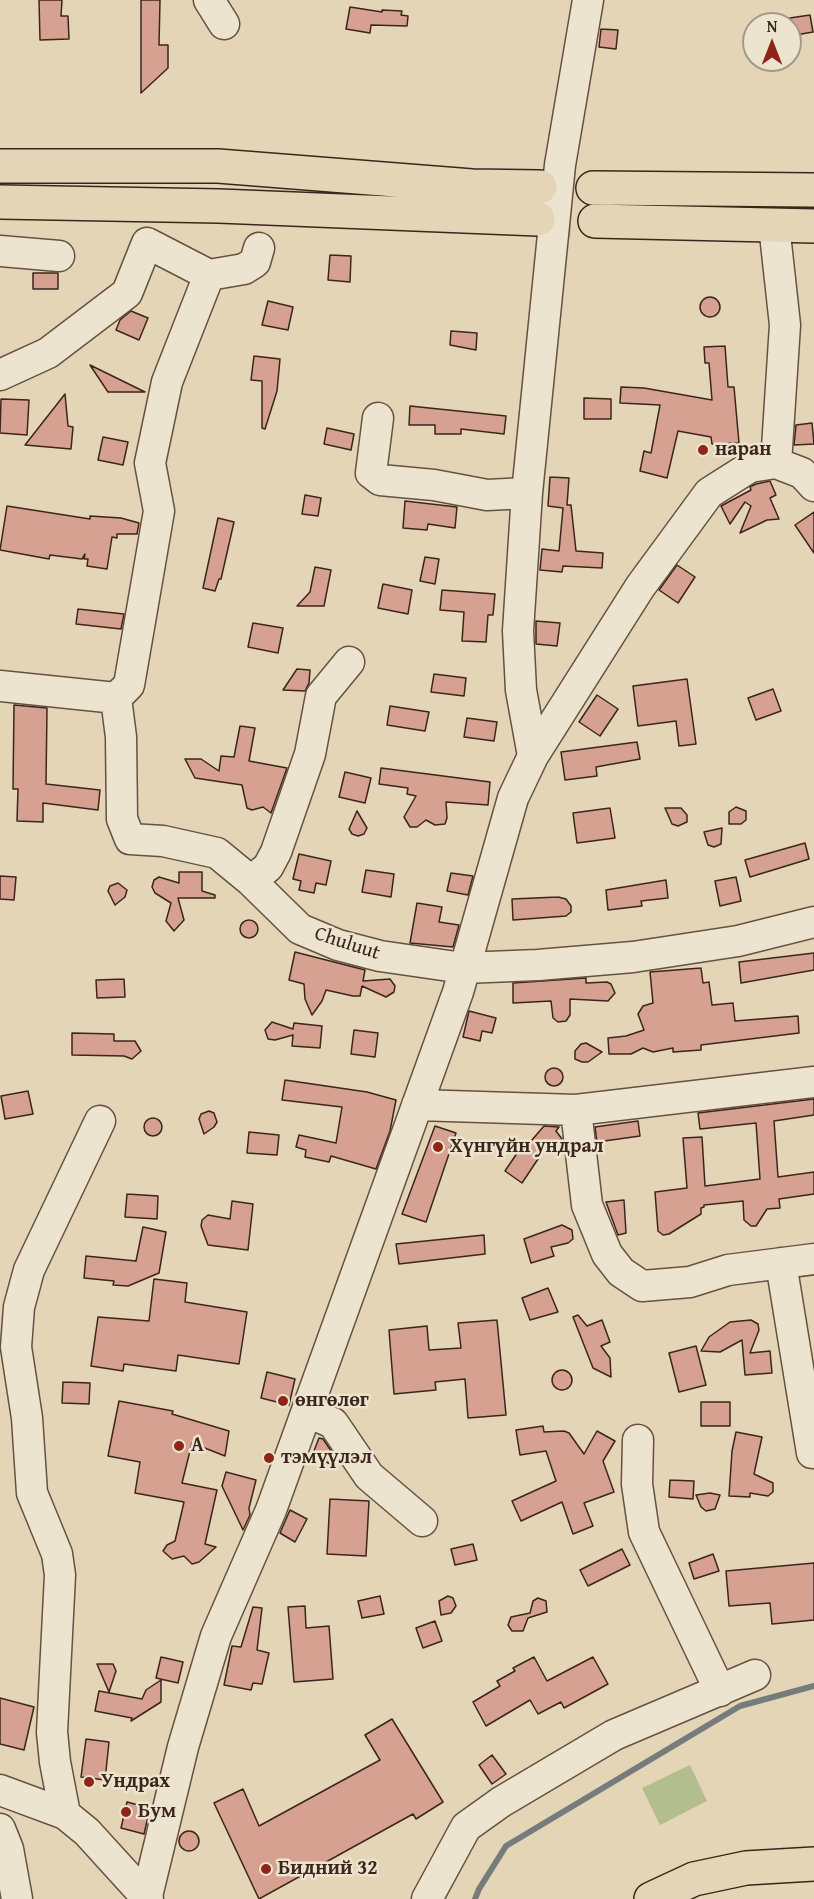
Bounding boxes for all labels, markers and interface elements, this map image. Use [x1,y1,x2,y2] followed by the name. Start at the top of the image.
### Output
[742,12,802,72] north arrow
[767,14,777,38] text: N
[715,438,771,462] place label: наран
[696,443,710,457] marker: наран
[311,922,383,966] street label: Chuluut
[450,1135,603,1159] place label: Хүнгүйн ундрал
[431,1140,445,1154] marker: Хүнгүйн ундрал
[295,1389,369,1413] place label: өнгөлөг
[276,1394,290,1408] marker: өнгөлөг
[191,1434,204,1458] place label: A
[172,1439,186,1453] marker: A
[281,1446,372,1470] place label: тэмүүлэл
[262,1451,276,1465] marker: тэмүүлэл
[101,1770,170,1794] place label: Ундрах
[82,1775,96,1789] marker: Ундрах
[138,1800,176,1824] place label: Бум
[119,1805,133,1819] marker: Бум
[278,1857,378,1881] place label: Бидний 32
[259,1862,273,1876] marker: Бидний 32

